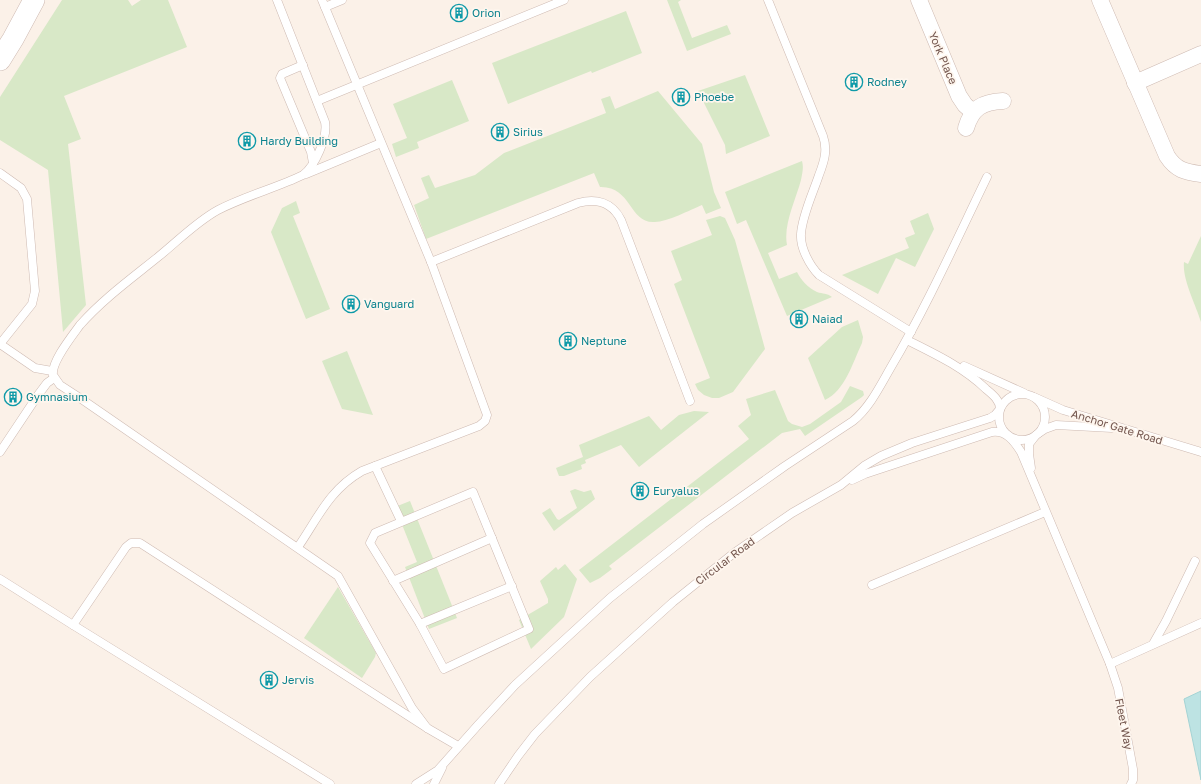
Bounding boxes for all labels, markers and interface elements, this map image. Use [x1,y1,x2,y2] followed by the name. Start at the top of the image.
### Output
[449,3,469,23] building icon: Orion
[472,6,501,19] place label: Orion
[927,30,960,86] street label: York Place
[844,72,864,92] building icon: Rodney
[867,75,907,88] place label: Rodney
[671,87,691,107] building icon: Phoebe
[694,90,734,103] place label: Phoebe
[490,122,510,142] building icon: Sirius
[513,125,543,138] place label: Sirius
[237,131,257,151] building icon: Hardy Building
[260,134,338,147] place label: Hardy Building
[341,294,361,314] building icon: Vanguard
[364,297,414,310] place label: Vanguard
[789,309,809,329] building icon: Naiad
[812,312,843,325] place label: Naiad
[558,331,578,351] building icon: Neptune
[581,334,627,347] place label: Neptune
[3,387,23,407] building icon: Gymnasium
[26,390,88,403] place label: Gymnasium
[1070,406,1164,447] street label: Anchor Gate Road
[630,481,650,501] building icon: Euryalus
[653,484,699,497] place label: Euryalus
[692,534,757,587] street label: Circular Road
[259,670,279,690] building icon: Jervis
[282,673,314,686] place label: Jervis
[1113,697,1136,751] street label: Fleet Way

